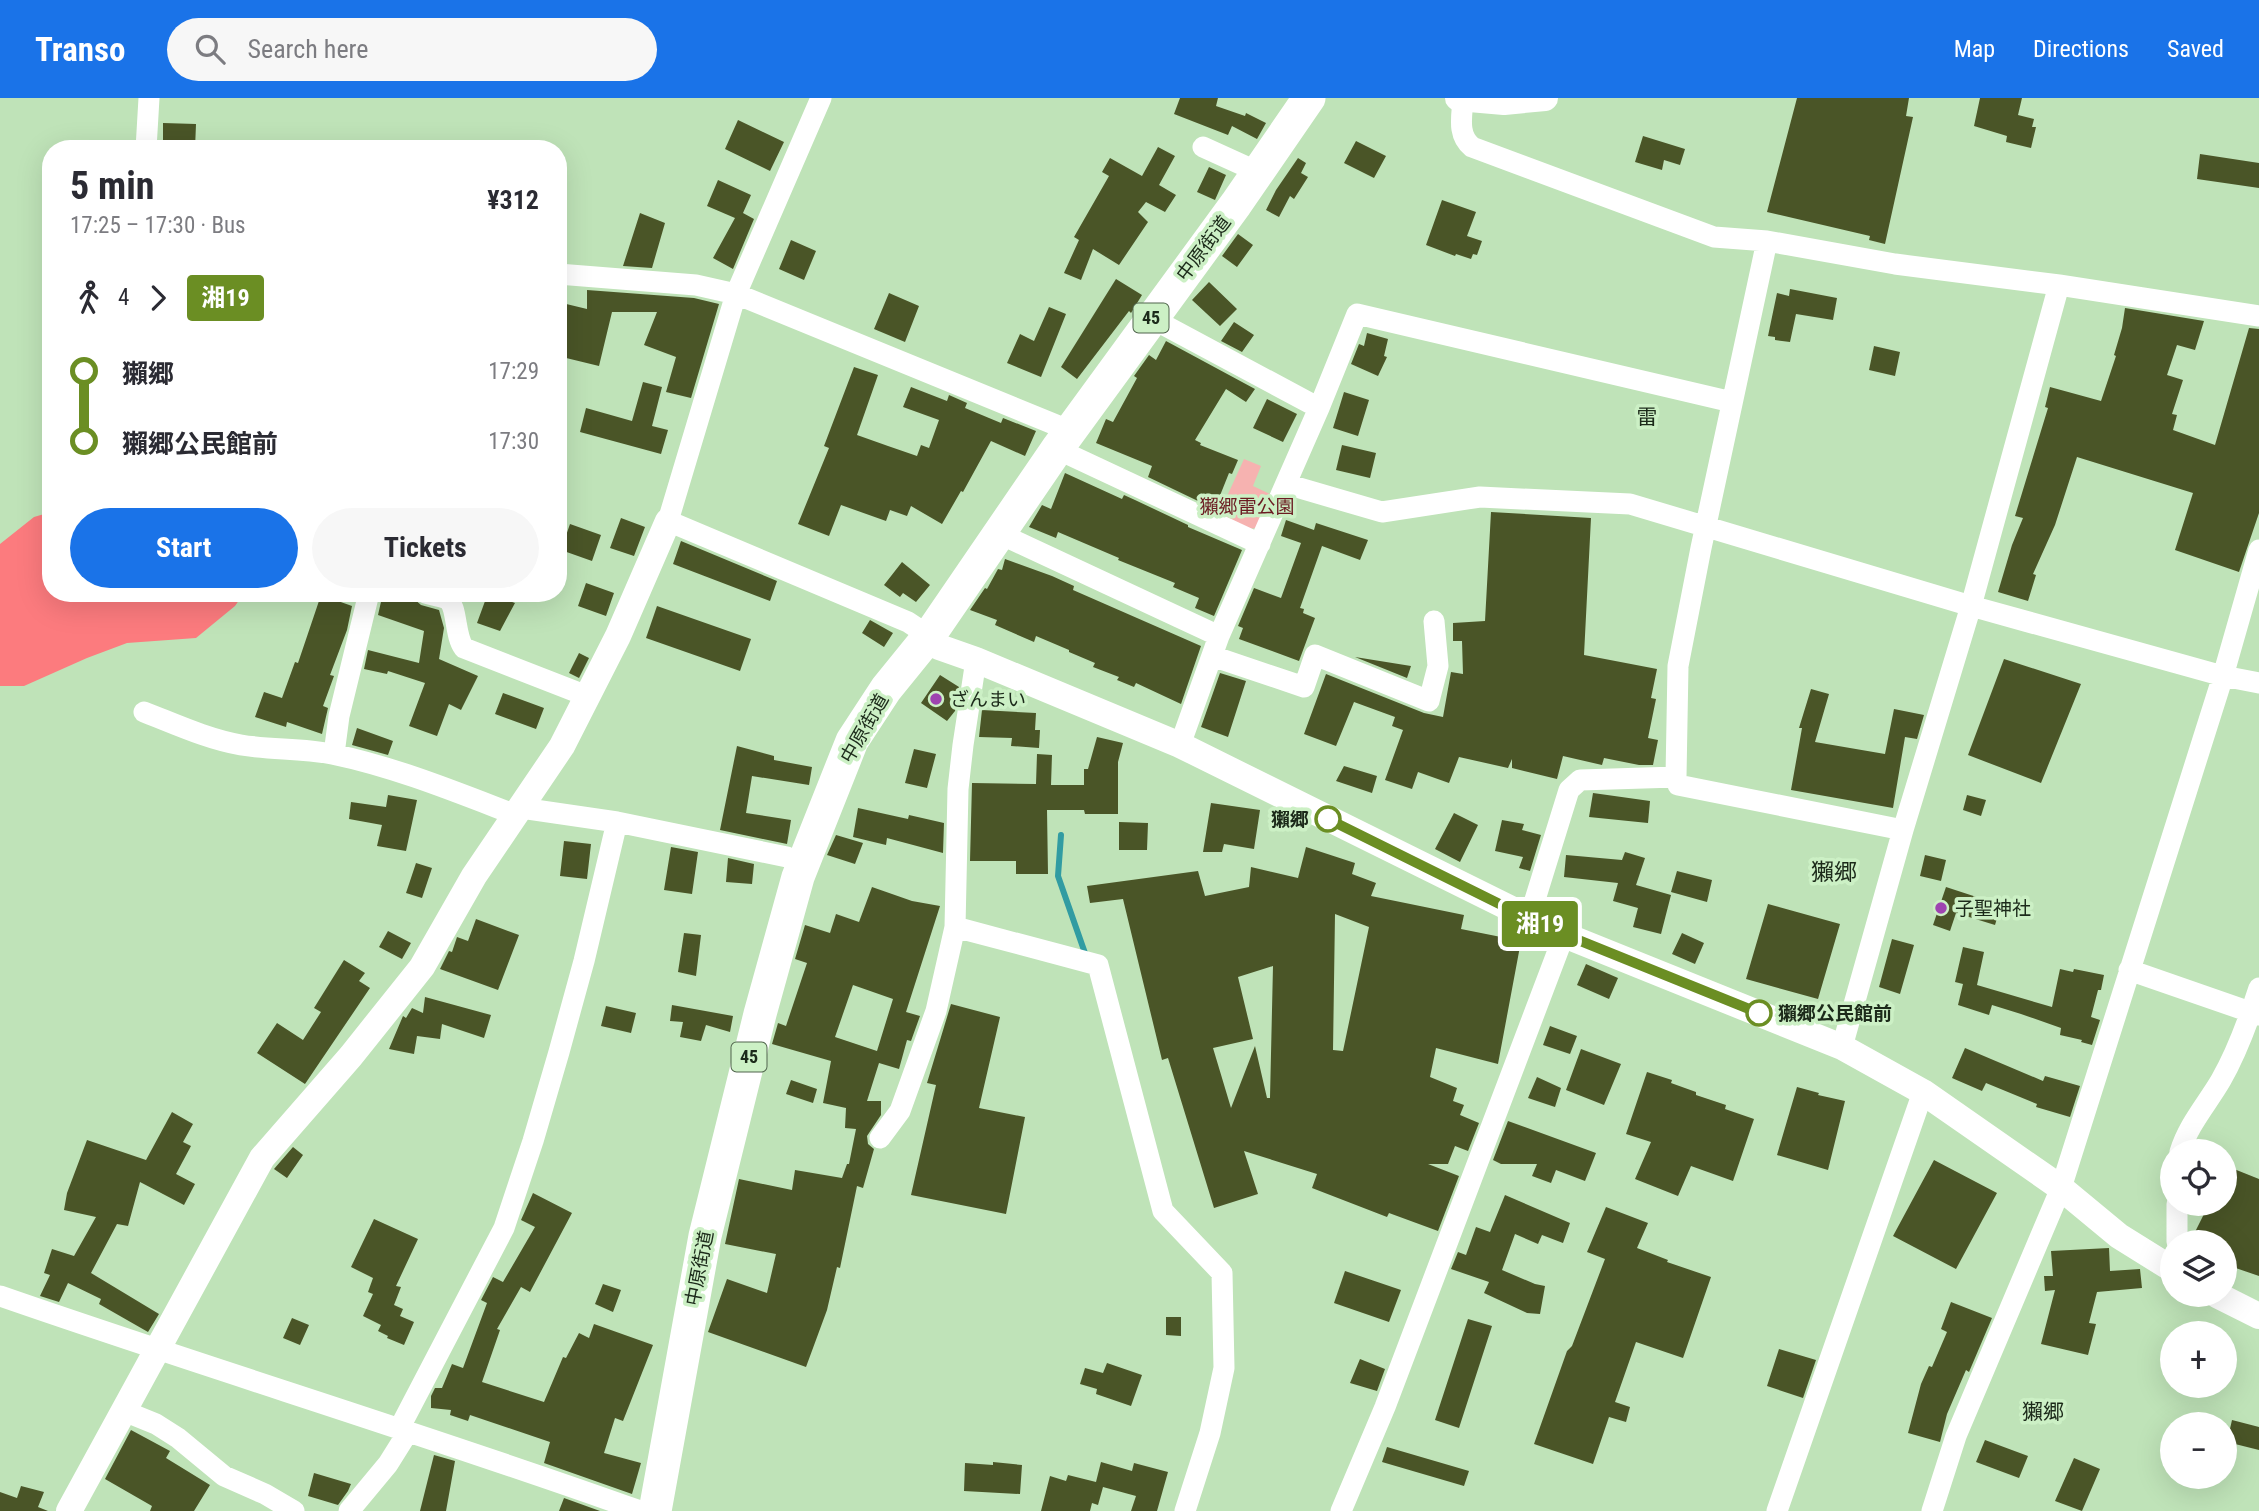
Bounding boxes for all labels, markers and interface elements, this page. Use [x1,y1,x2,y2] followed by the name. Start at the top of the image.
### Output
[167,18,657,81] search box
[35,30,125,69] text: Transo
[191,30,229,68] icon: search
[247,34,368,64] text: Search here
[1954,35,1995,63] text: Map
[2033,35,2129,63] text: Directions
[2167,35,2224,63] text: Saved
[70,164,154,208] text: 5 min
[487,185,539,215] text: ¥312
[1171,211,1235,286] street label: 中原街道
[70,212,246,239] text: 17:25 – 17:30 · Bus
[70,279,108,317] icon: walk
[139,279,177,317] icon: forward
[118,284,129,311] text: 4
[201,284,250,312] text: 湘19
[1134,303,1168,332] road number: 45
[488,358,539,385] text: 17:29
[122,359,174,389] text: 獺郷
[1637,405,1658,429] district label: 雷
[488,428,539,455] text: 17:30
[122,429,278,459] text: 獺郷公民館前
[1199,495,1295,518] park label: 獺郷雷公園
[70,508,298,588] button: Start
[312,508,539,588] button: Tickets
[950,688,1026,711] place label: ざんまい
[835,690,893,767] street label: 中原街道
[928,691,944,707] marker: ざんまい
[1315,806,1341,832] marker: 獺郷
[1271,808,1309,831] place label: 獺郷
[1811,859,1857,886] district label: 獺郷
[1955,897,2031,920] place label: 子聖神社
[1933,900,1949,916] marker: 子聖神社
[1500,901,1580,947] line badge: 湘19
[1516,910,1564,938] text: 湘19
[1746,1000,1772,1026] marker: 獺郷公民館前
[1778,1002,1892,1025] place label: 獺郷公民館前
[732,1042,766,1072] road number: 45
[2160,1139,2237,1489] map controls
[2160,1139,2237,1216] button: locate
[681,1229,718,1308] street label: 中原街道
[2160,1230,2237,1307] button: layers
[2160,1321,2237,1398] button: +
[2022,1400,2064,1424] district label: 獺郷
[2160,1412,2237,1489] button: −

